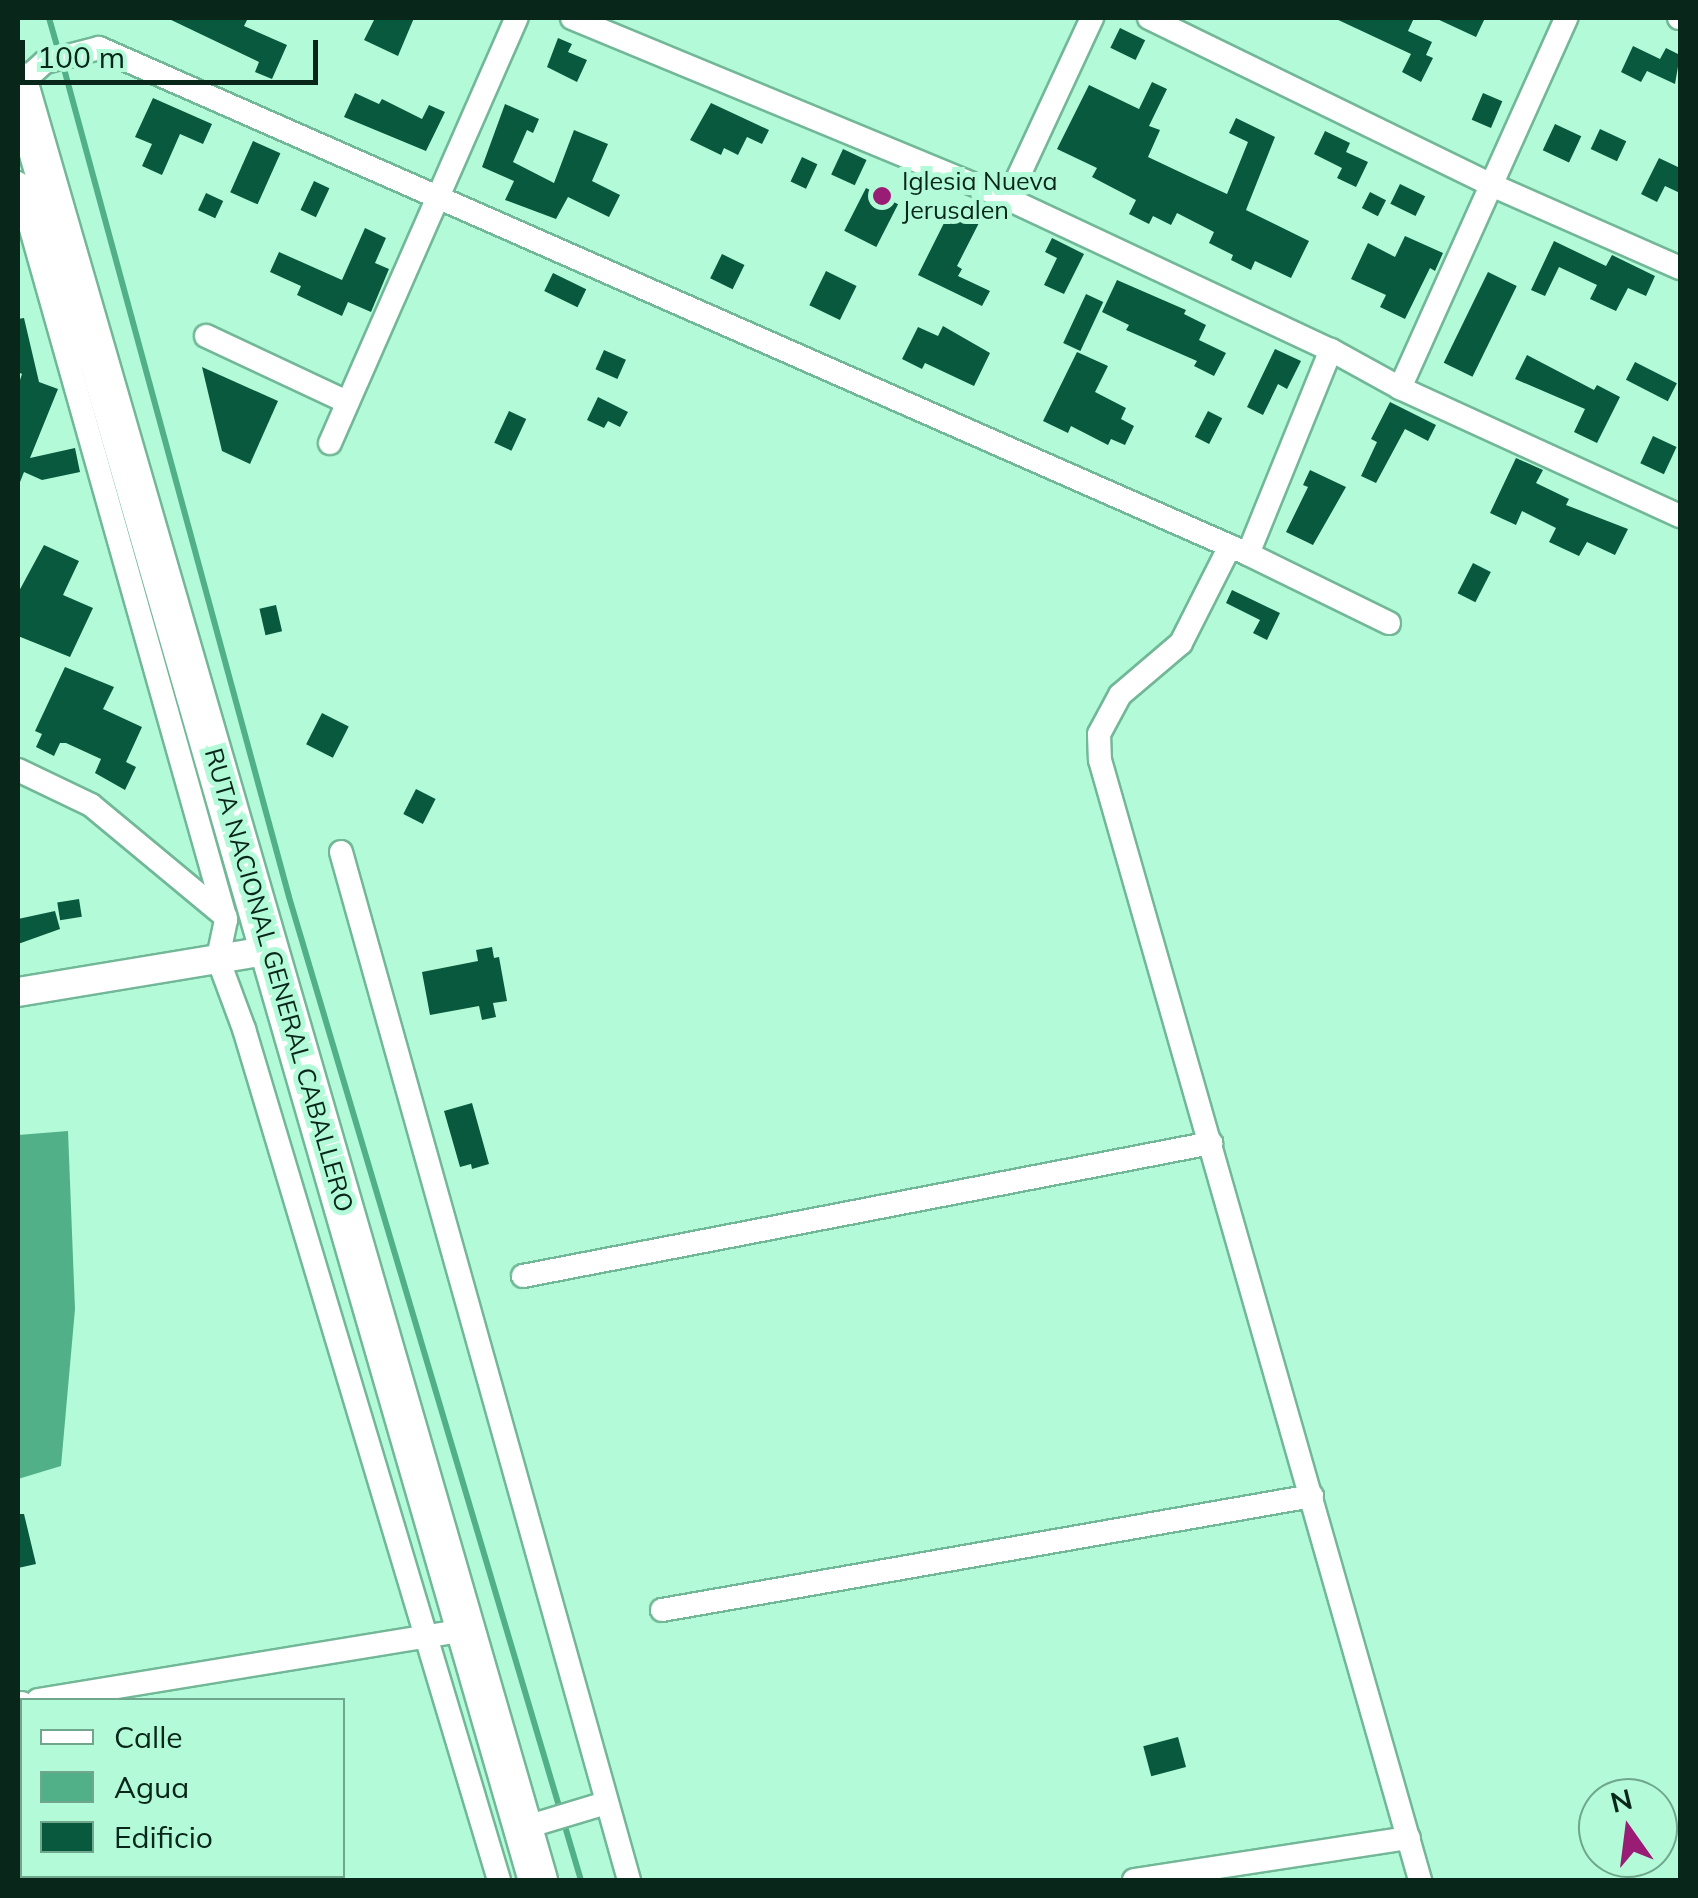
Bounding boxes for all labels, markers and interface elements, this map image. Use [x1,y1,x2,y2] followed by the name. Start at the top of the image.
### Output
[25,20,322,82] scale bar
[37,38,125,76] text: 100 m
[902,167,1058,226] place label: Iglesia Nueva Jerusalen
[871,185,893,207] marker: Iglesia Nueva Jerusalen
[198,745,360,1215] street label: RUTA NACIONAL GENERAL CABALLERO
[20,1698,345,1878] legend
[114,1718,183,1756] text: Calle
[114,1768,189,1806] text: Agua
[1578,1778,1678,1878] north arrow
[1607,1781,1636,1820] text: N
[114,1818,213,1856] text: Edificio

